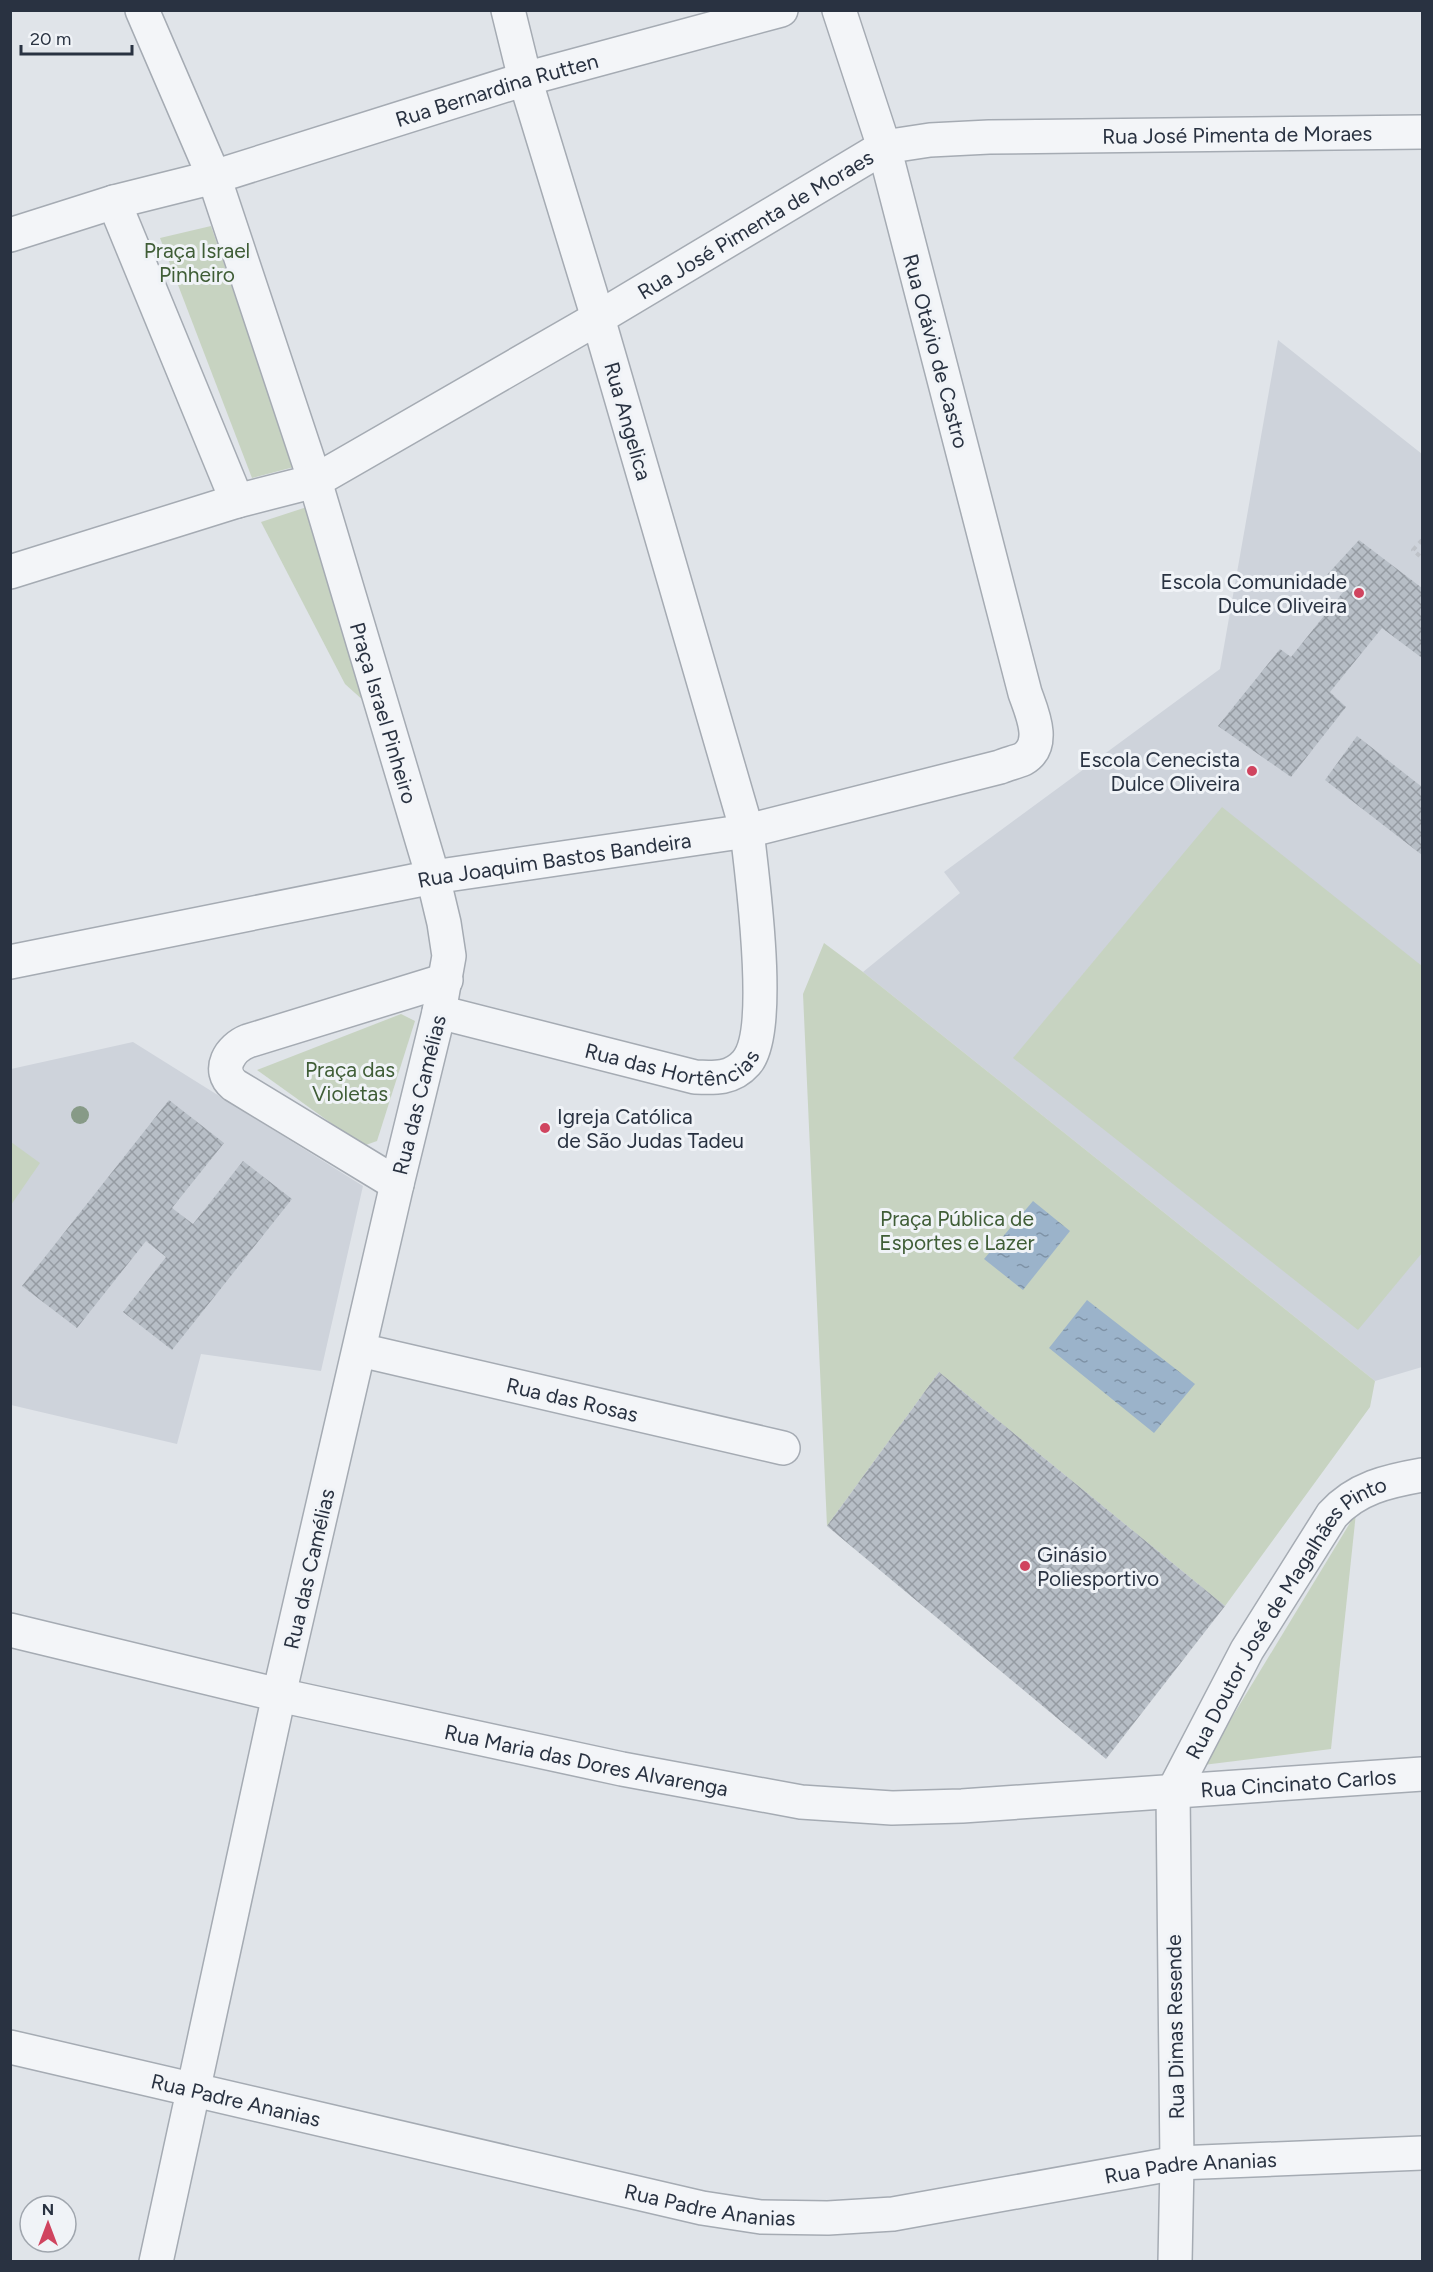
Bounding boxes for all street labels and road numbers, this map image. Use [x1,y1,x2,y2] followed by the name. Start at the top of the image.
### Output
[392,47,601,132] street label: Rua Bernardina Rutten
[1102,120,1372,148] street label: Rua José Pimenta de Moraes
[633,144,877,304] street label: Rua José Pimenta de Moraes
[898,251,974,451] street label: Rua Otávio de Castro
[599,359,657,483] street label: Rua Angelica
[345,619,423,806] street label: Praça Israel Pinheiro
[415,827,693,892] street label: Rua Joaquim Bastos Bandeira
[387,1012,451,1178] street label: Rua das Camélias
[574,1030,756,1058] street label: Rua das Hortências
[504,1372,641,1427] street label: Rua das Rosas
[1180,1471,1389,1763] street label: Rua Doutor José de Magalhães Pinto
[278,1486,340,1652] street label: Rua das Camélias
[442,1719,730,1801] street label: Rua Maria das Dores Alvarenga
[1200,1763,1397,1802] street label: Rua Cincinato Carlos
[1161,1934,1189,2120] street label: Rua Dimas Resende
[149,2068,323,2131] street label: Rua Padre Ananias
[1102,2146,1277,2188] street label: Rua Padre Ananias
[622,2178,796,2230] street label: Rua Padre Ananias

